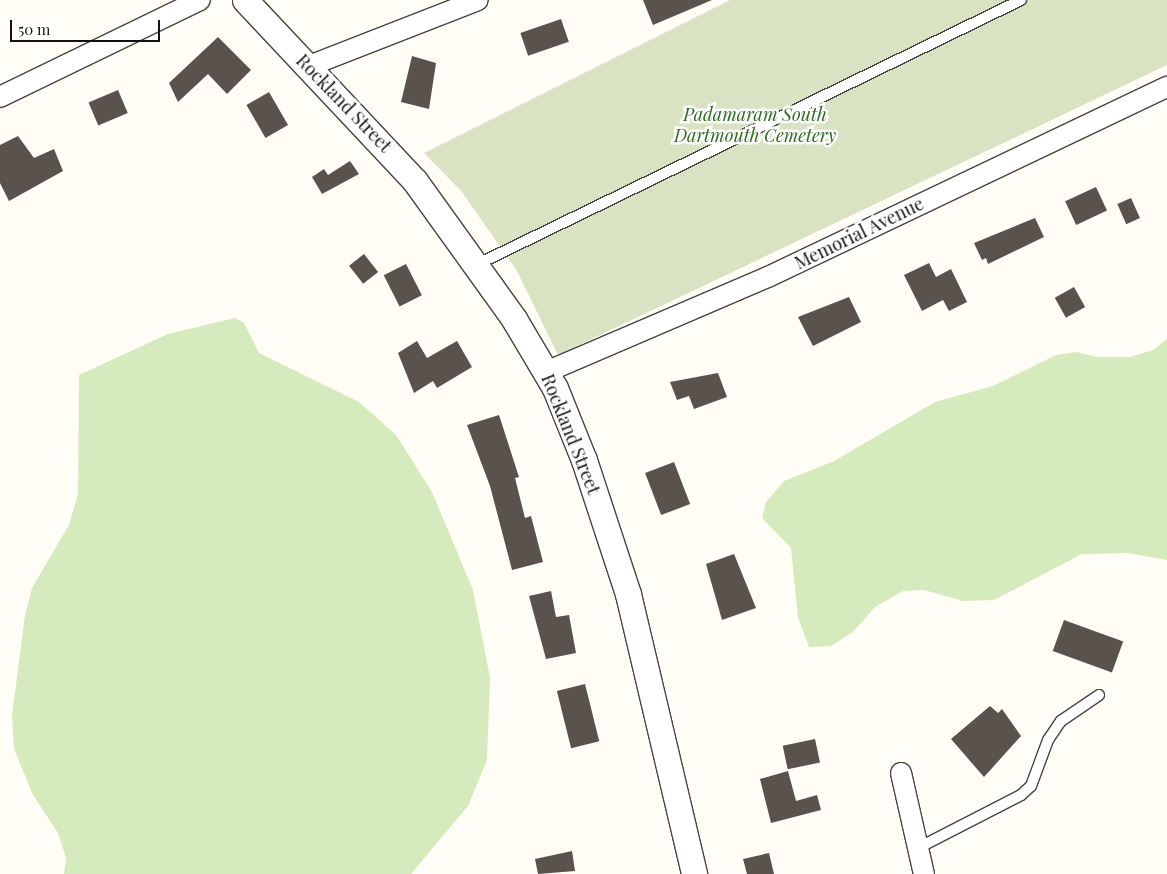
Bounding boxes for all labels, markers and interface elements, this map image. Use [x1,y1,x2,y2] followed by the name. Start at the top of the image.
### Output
[12,10,162,42] scale bar
[18,19,50,39] text: 50 m
[292,50,396,156] street label: Rockland Street
[674,104,836,146] park label: Padamaram South Dartmouth Cemetery
[791,192,927,274] street label: Memorial Avenue
[537,371,605,497] street label: Rockland Street

